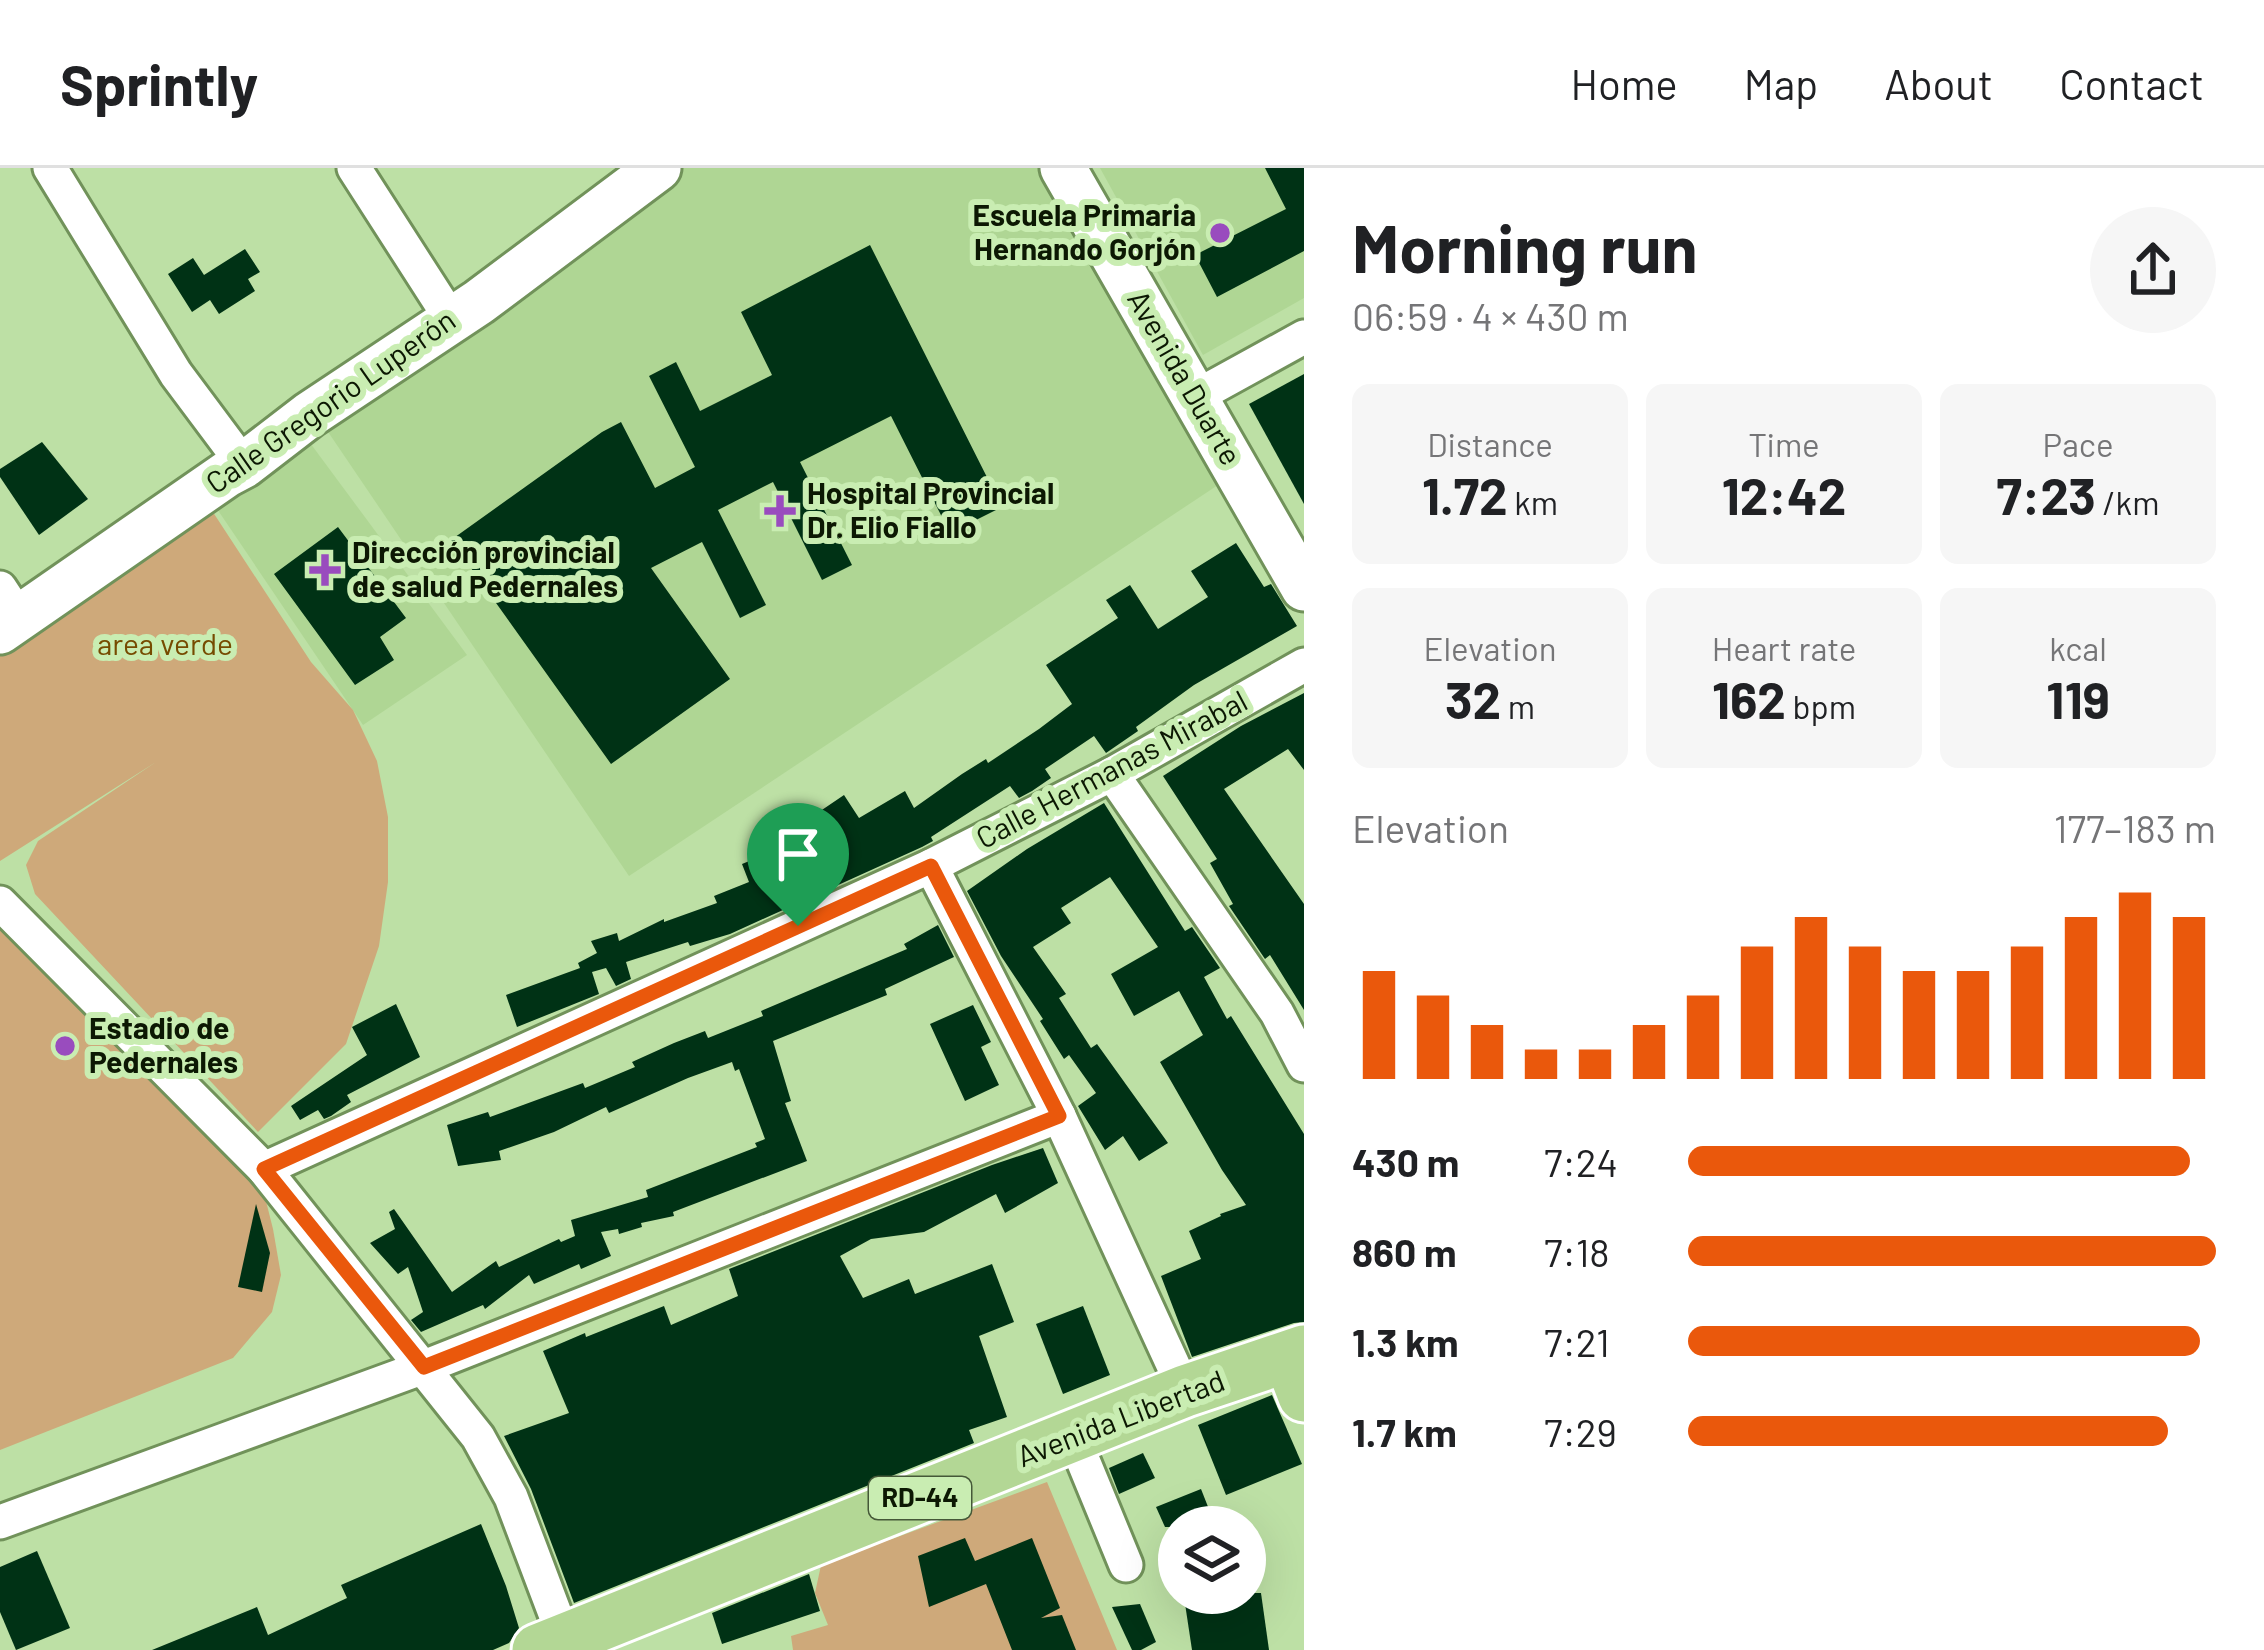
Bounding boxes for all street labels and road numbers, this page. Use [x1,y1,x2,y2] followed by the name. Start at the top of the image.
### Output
[1121,283,1250,471] street label: Avenida Duarte
[198,301,461,500] street label: Calle Gregorio Luperón
[969,682,1253,855] street label: Calle Hermanas Mirabal
[1011,1361,1229,1473] street label: Avenida Libertad
[869,1477,971,1519] road number: RD-44

